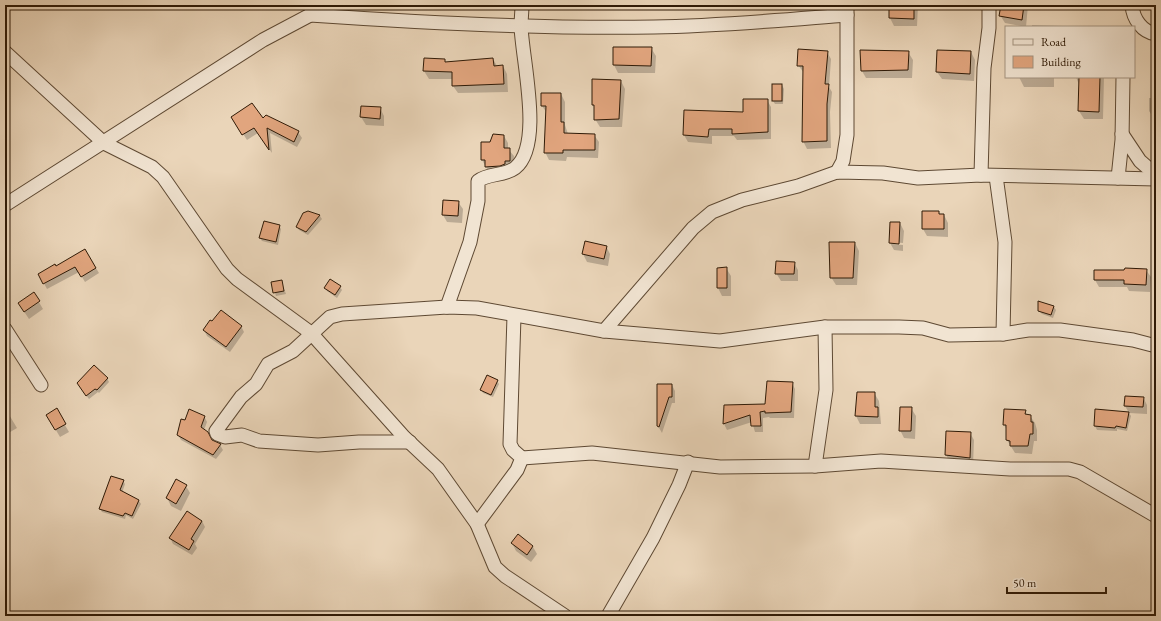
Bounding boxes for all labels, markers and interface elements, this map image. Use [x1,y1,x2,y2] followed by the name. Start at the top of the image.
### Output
[1005,26,1135,78] legend
[1041,34,1067,50] text: Road
[1041,54,1082,70] text: Building
[1007,569,1106,595] scale bar
[1013,575,1037,591] text: 50 m

